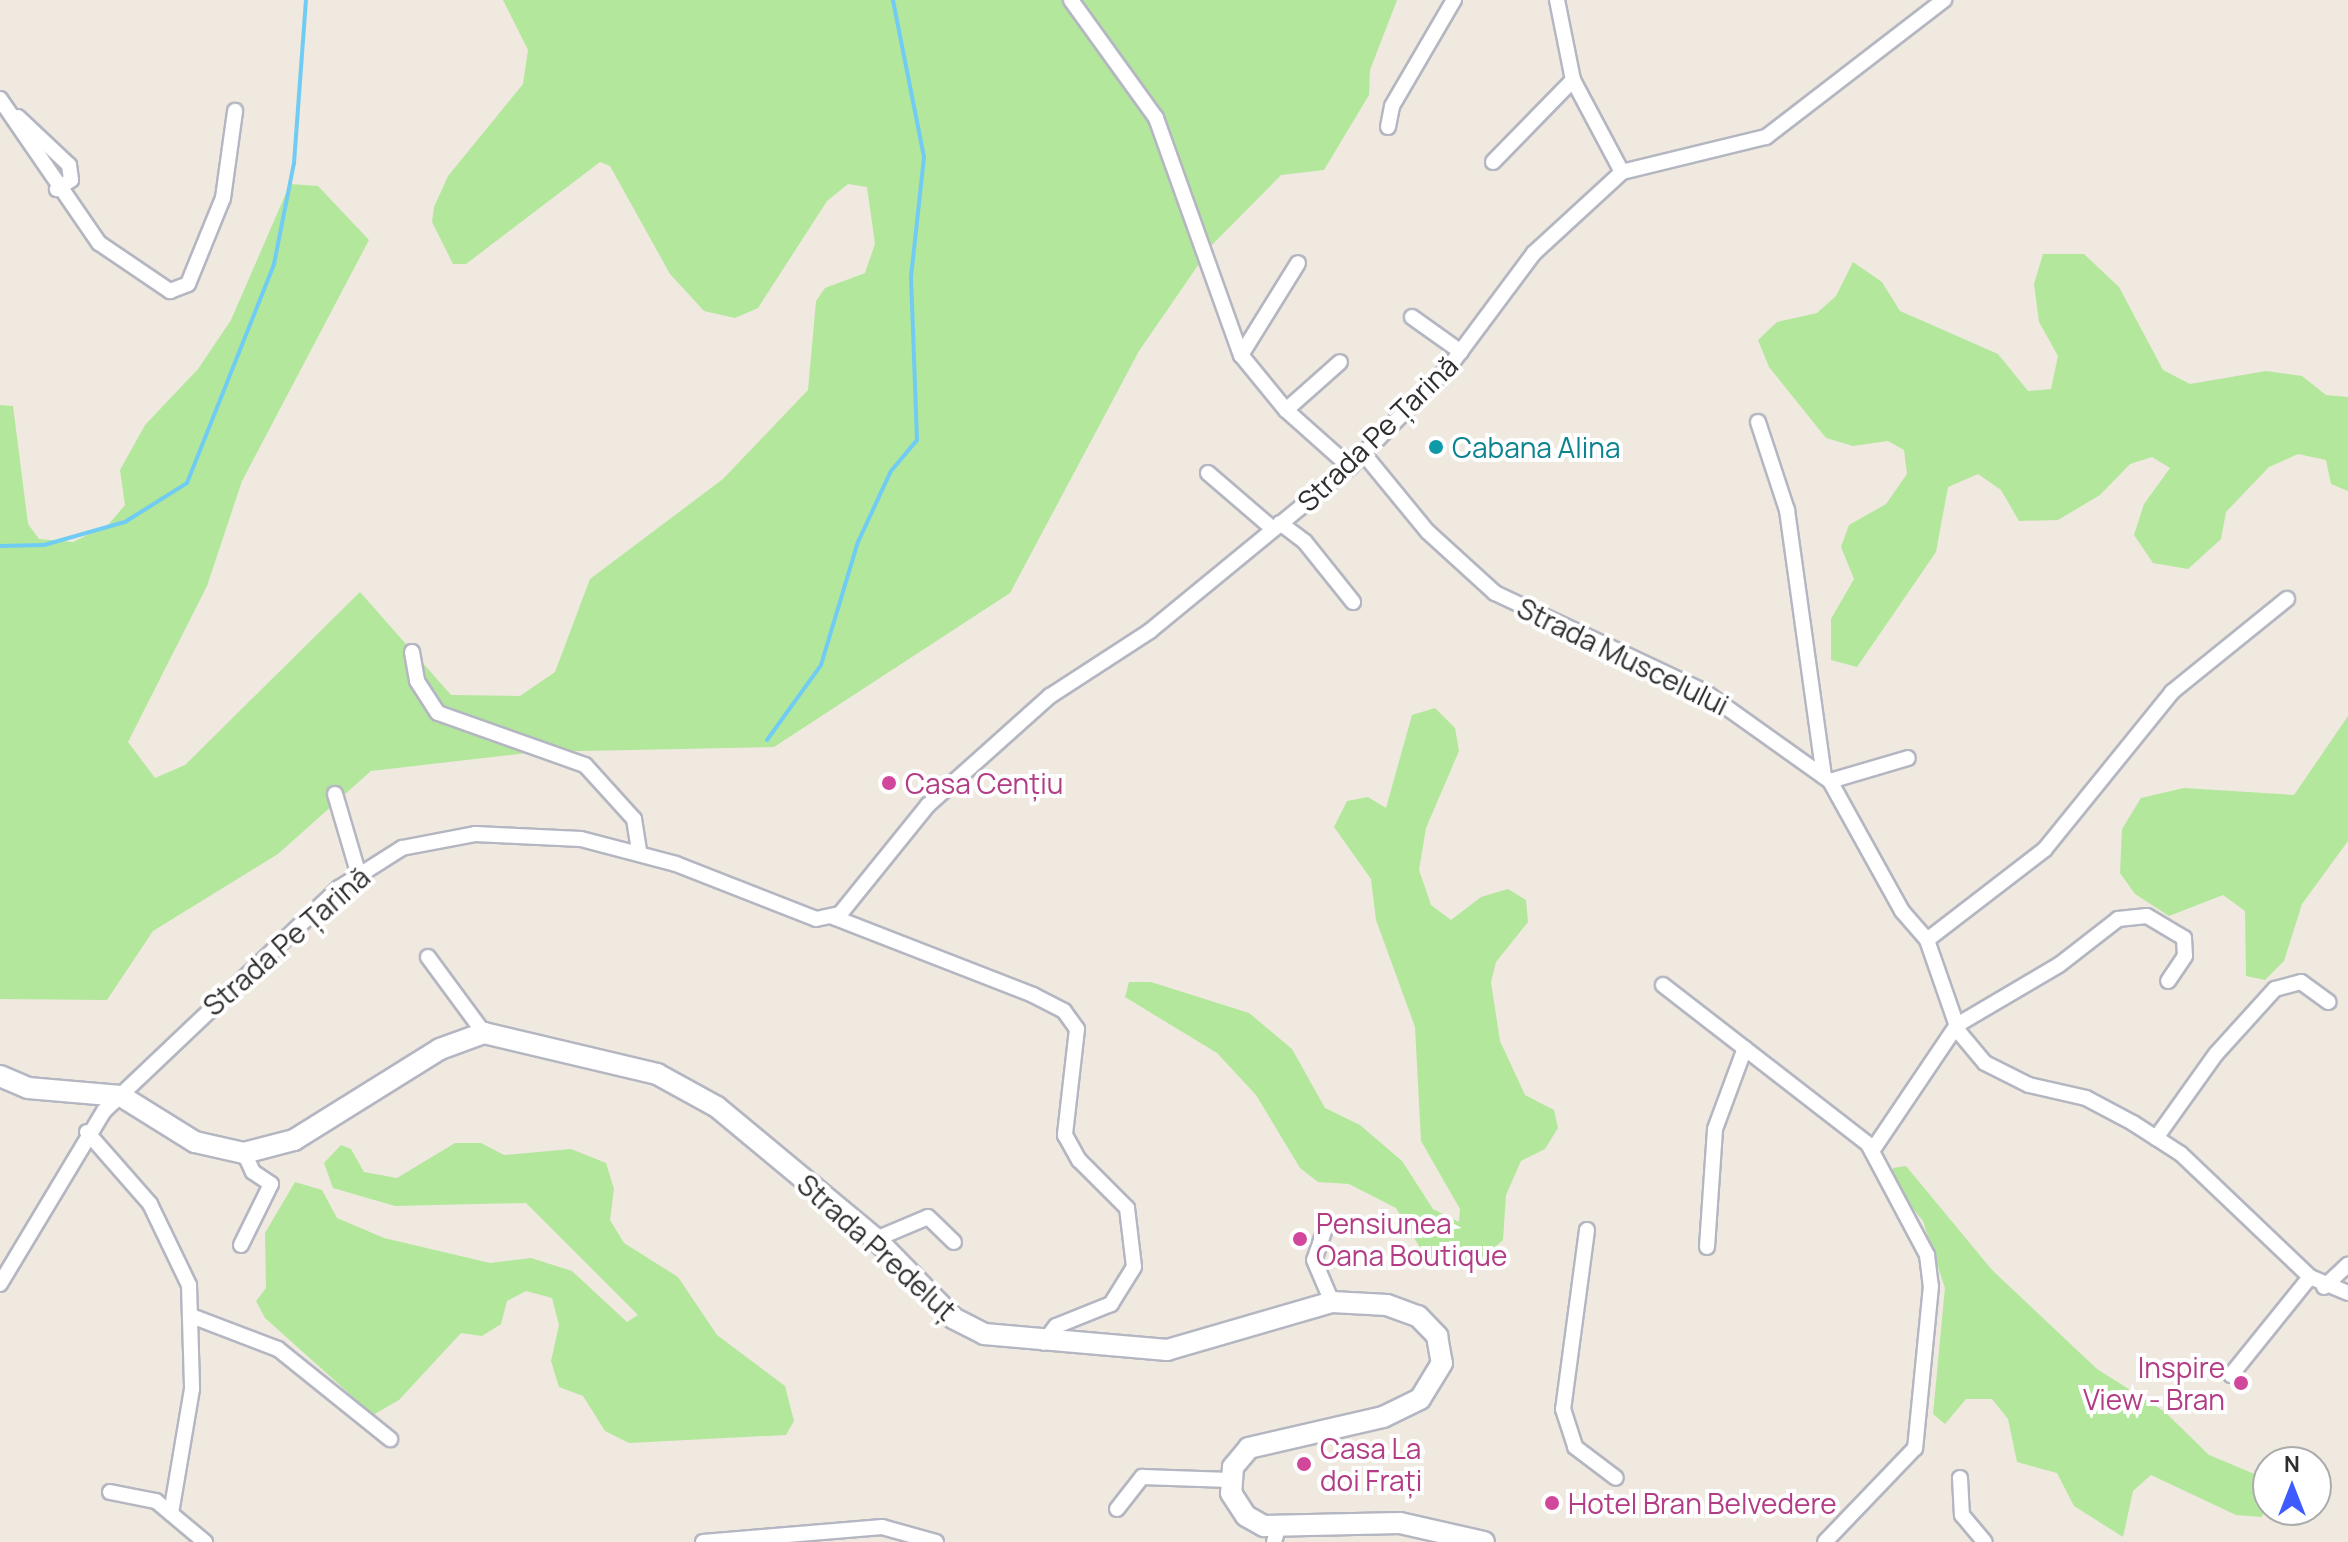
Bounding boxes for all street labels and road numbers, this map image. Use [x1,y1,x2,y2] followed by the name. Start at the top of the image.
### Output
[1290,348,1464,518] street label: Strada Pe Țarină
[1512,590,1734,722] street label: Strada Muscelului
[196,860,376,1022] street label: Strada Pe Țarină
[791,1167,963,1327] street label: Strada Predeluț

